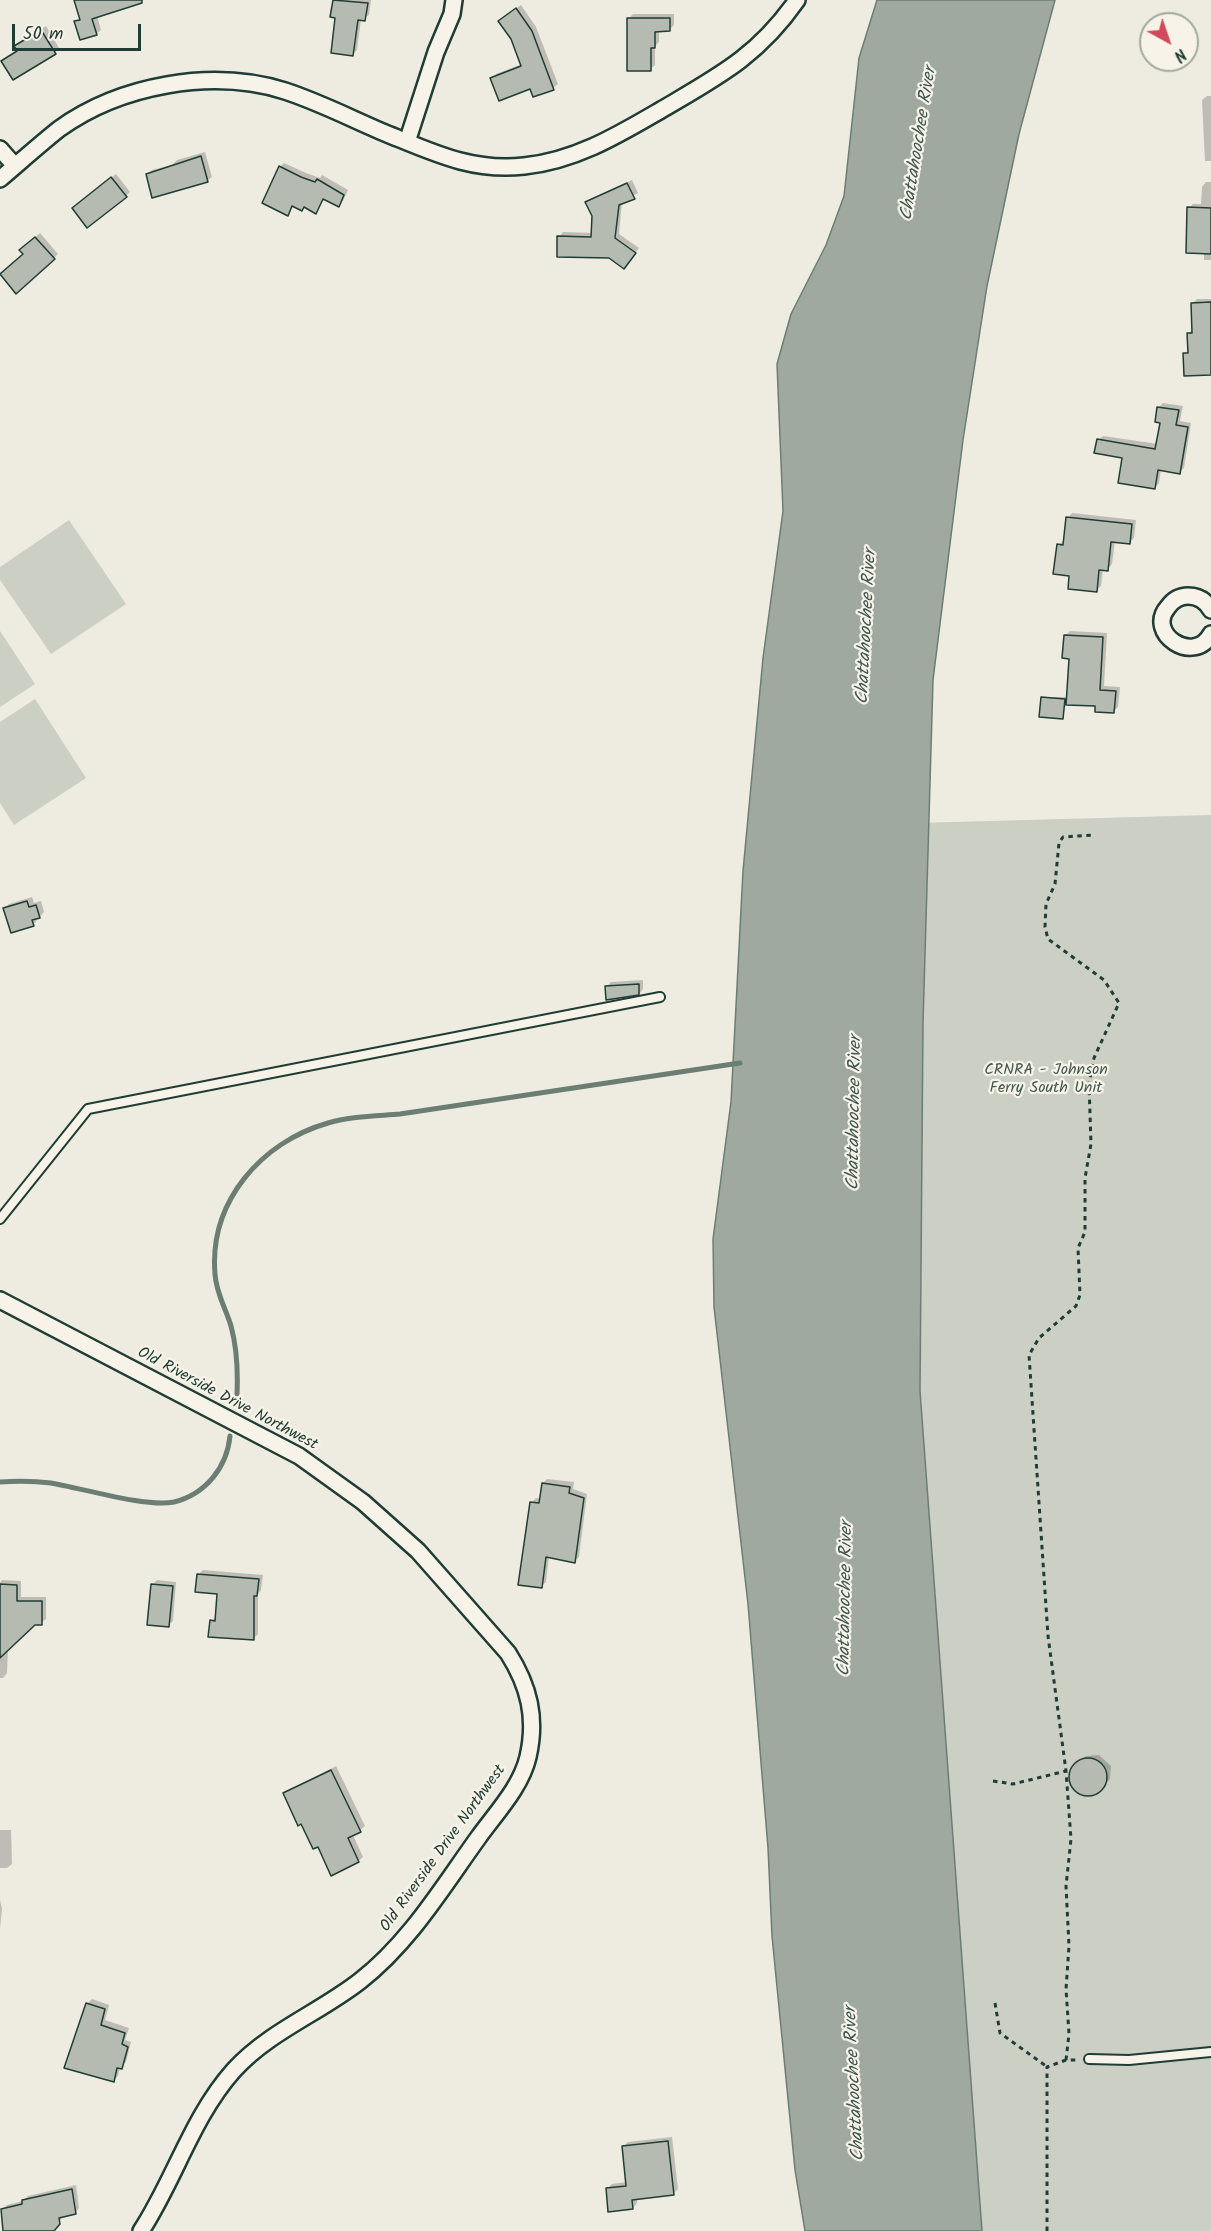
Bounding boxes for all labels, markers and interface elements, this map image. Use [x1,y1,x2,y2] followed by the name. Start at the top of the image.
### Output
[15,12,144,50] scale bar
[1139,12,1199,72] north arrow
[23,20,63,49] text: 50 m
[1168,42,1192,67] text: N
[897,66,943,222] water label: Chattahoochee River
[853,549,883,705] water label: Chattahoochee River
[844,1035,868,1191] water label: Chattahoochee River
[984,1061,1108,1099] park label: CRNRA - Johnson Ferry South Unit
[133,1344,321,1456] street label: Old Riverside Drive Northwest
[835,1521,859,1677] water label: Chattahoochee River
[377,1762,511,1936] street label: Old Riverside Drive Northwest
[841,2006,871,2162] water label: Chattahoochee River

